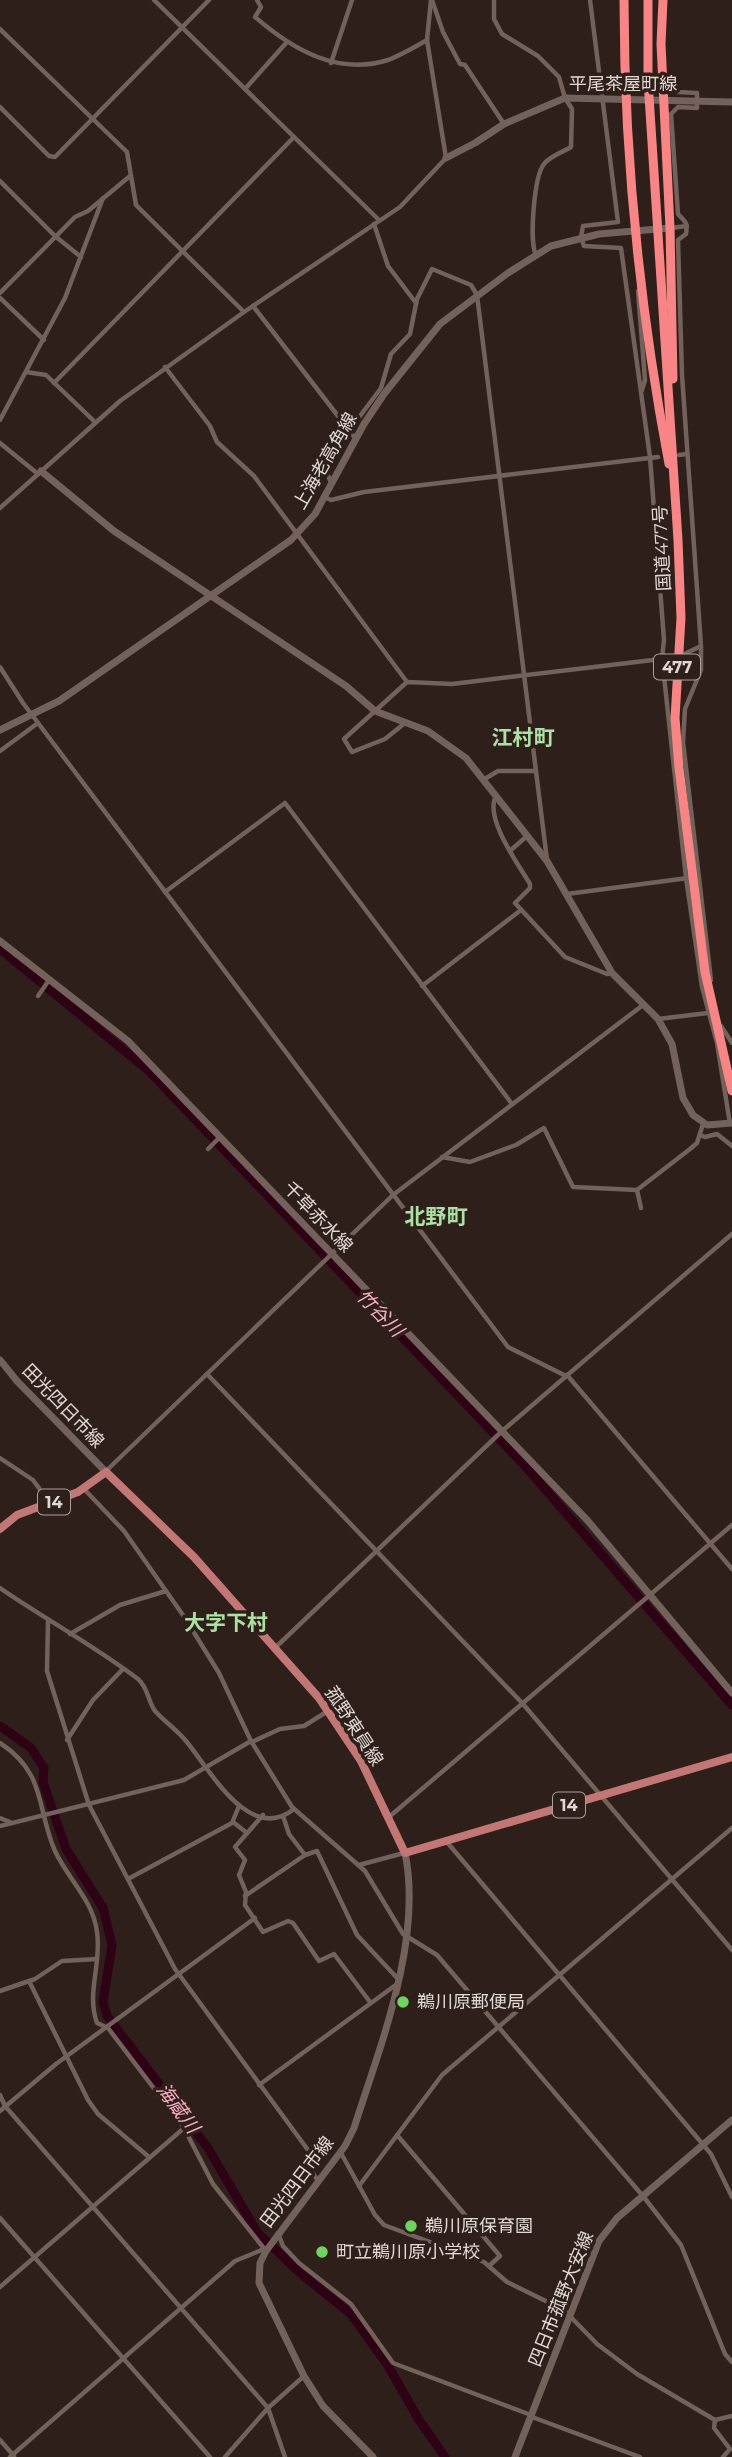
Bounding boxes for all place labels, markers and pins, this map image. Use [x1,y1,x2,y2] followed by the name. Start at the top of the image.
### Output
[417,1991,525,2013] place label: 鵜川原郵便局
[395,1994,411,2010] marker: 鵜川原郵便局
[425,2215,533,2237] place label: 鵜川原保育園
[403,2218,419,2234] marker: 鵜川原保育園
[336,2241,480,2263] place label: 町立鵜川原小学校
[314,2244,330,2260] marker: 町立鵜川原小学校

